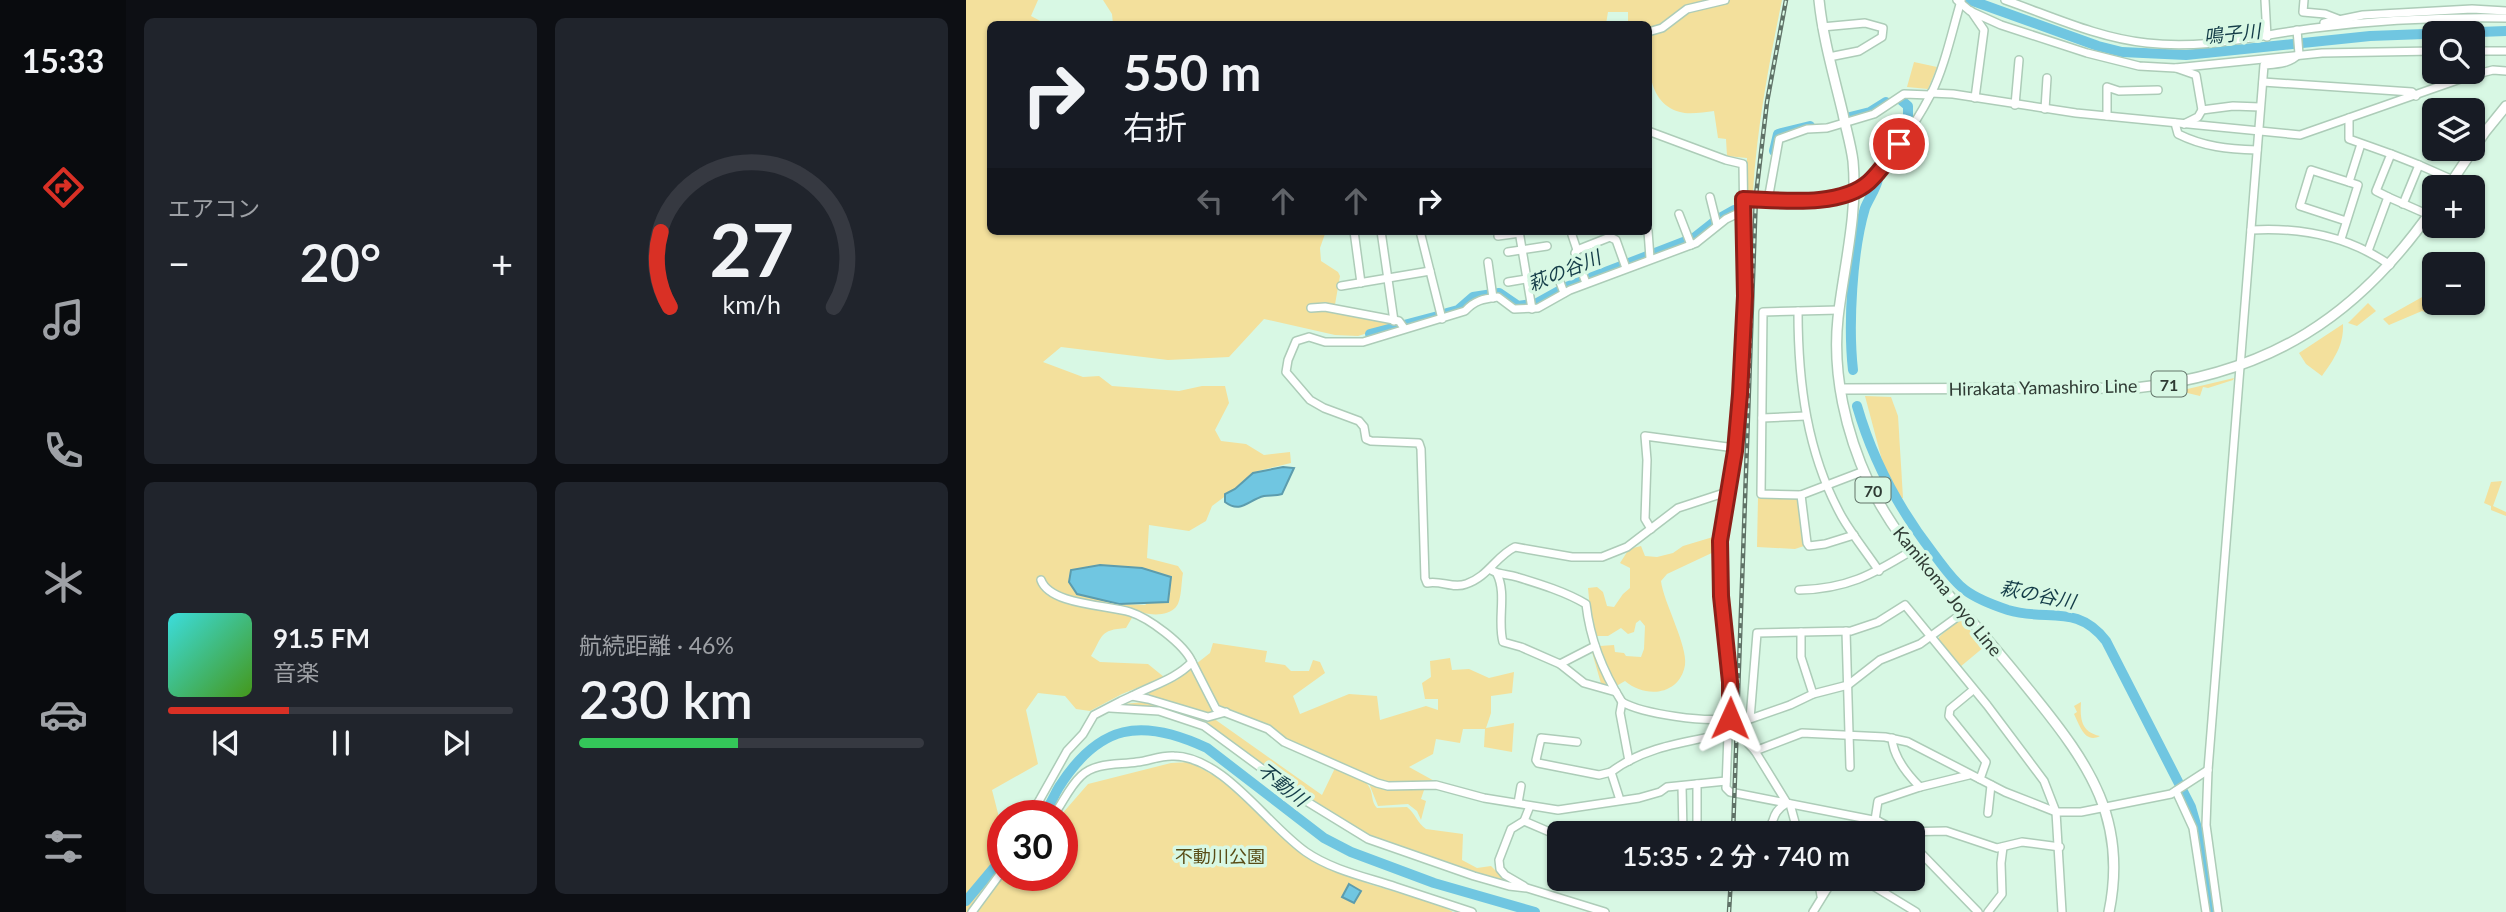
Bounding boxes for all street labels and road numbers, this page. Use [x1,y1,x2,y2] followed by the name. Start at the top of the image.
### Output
[2152,372,2186,396] road number: 71
[1948,374,2138,400] street label: Hirakata Yamashiro Line
[1856,477,1891,503] road number: 70
[1889,522,2007,660] street label: Kamikoma Joyo Line

